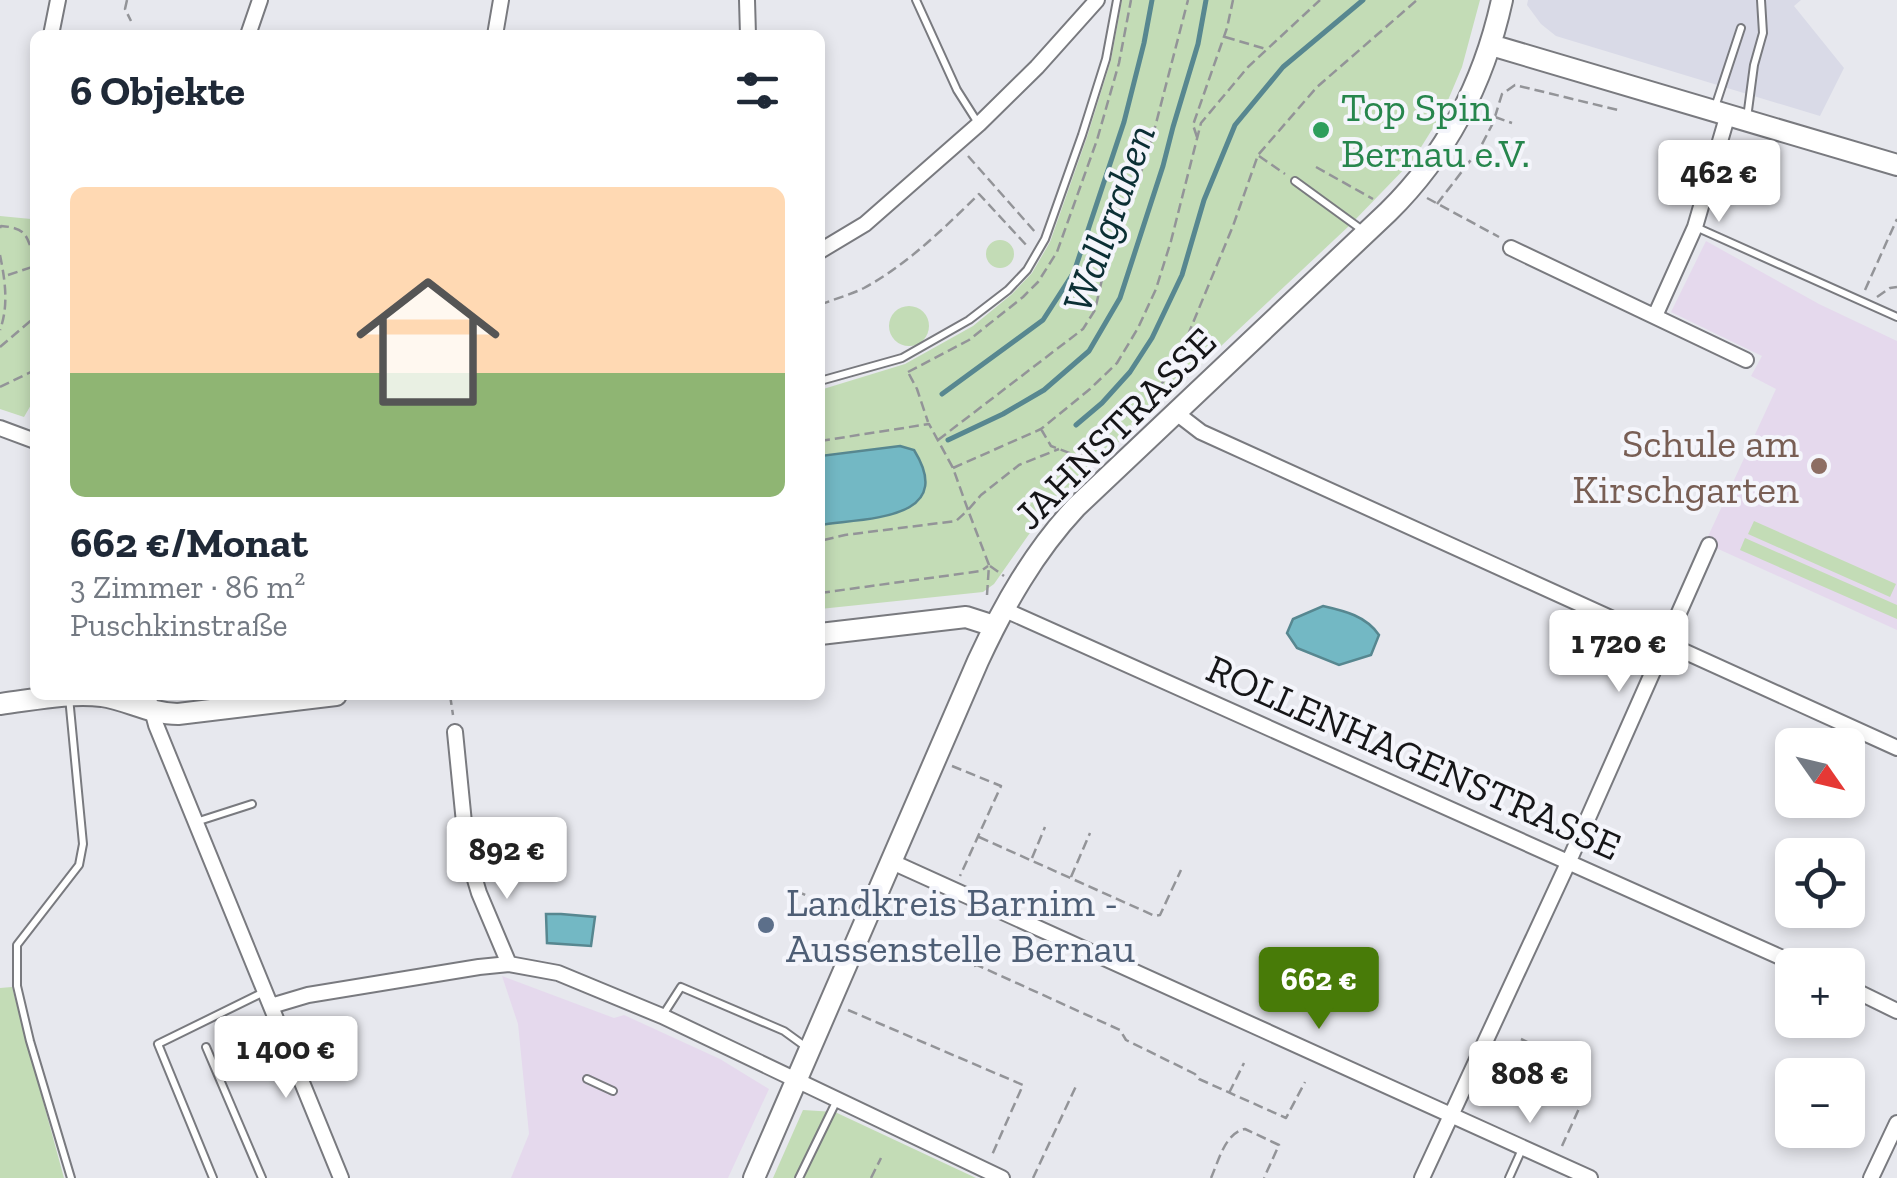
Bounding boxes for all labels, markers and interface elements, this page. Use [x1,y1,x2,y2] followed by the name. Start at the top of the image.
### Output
[730,63,785,118] icon: filters
[70,65,245,116] text: 6 Objekte
[1341,83,1530,177] place label: Top Spin Bernau e.V.
[1051,117,1166,319] water label: Wallgraben
[1310,119,1332,141] marker: Top Spin Bernau e.V.
[1649,140,1789,225] pin: 462 €
[1680,153,1758,191] text: 462 €
[338,252,518,432] icon: home
[1004,317,1226,539] street label: JAHNSTRASSE
[1572,419,1799,513] place label: Schule am Kirschgarten
[1808,455,1830,477] marker: Schule am Kirschgarten
[70,517,308,568] text: 662 €/Monat
[70,568,305,606] text: 3 Zimmer · 86 m²
[70,606,288,644] text: Puschkinstraße
[1527,610,1711,695] pin: 1 720 €
[1571,623,1667,661] text: 1 720 €
[1199,644,1629,870] street label: ROLLENHAGENSTRASSE
[1775,728,1865,818] north arrow
[1775,728,1865,1148] map controls
[437,817,577,902] pin: 892 €
[469,830,545,868] text: 892 €
[1775,838,1865,928] button: locate
[786,878,1135,972] place label: Landkreis Barnim - Aussenstelle Bernau
[755,914,777,936] marker: Landkreis Barnim - Aussenstelle Bernau
[1249,947,1389,1032] pin: 662 €
[1775,948,1865,1038] button: +
[1281,960,1357,998] text: 662 €
[194,1016,378,1101] pin: 1 400 €
[237,1029,335,1067] text: 1 400 €
[1460,1041,1600,1126] pin: 808 €
[1491,1054,1569,1092] text: 808 €
[1775,1058,1865,1148] button: −

